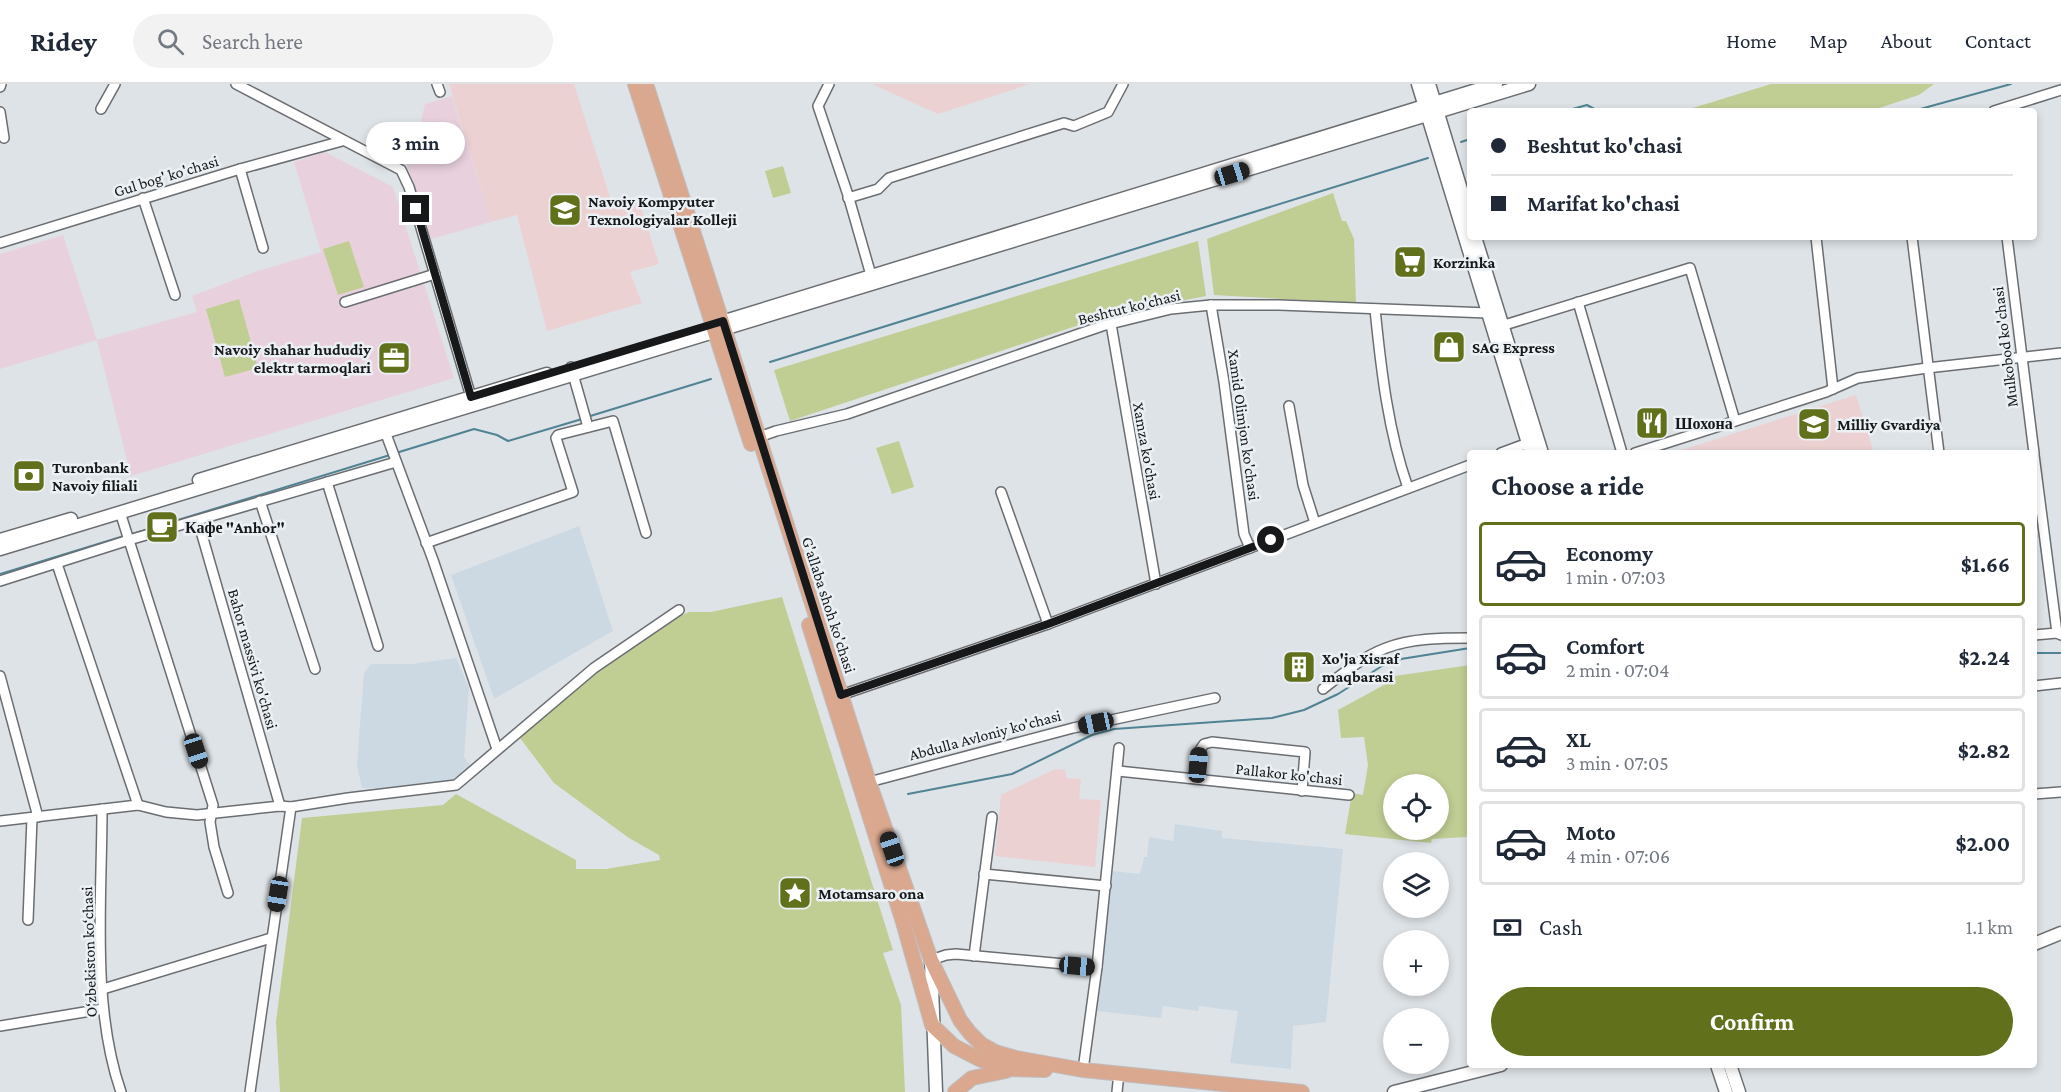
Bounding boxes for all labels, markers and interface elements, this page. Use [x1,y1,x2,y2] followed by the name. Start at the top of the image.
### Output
[133,14,553,68] search box
[154,25,187,58] icon: search
[30,26,97,57] text: Ridey
[202,29,303,54] text: Search here
[1726,29,1776,53] text: Home
[1809,29,1848,53] text: Map
[1881,29,1932,53] text: About
[1965,29,2031,53] text: Contact
[366,122,466,164] callout: 3 min
[392,132,439,154] text: 3 min
[1527,133,1682,158] text: Beshtut ko'chasi
[112,152,221,201] street label: Gul bog' ko'chasi
[1212,160,1252,188] car
[1527,191,1680,216] text: Marifat ko'chasi
[547,192,583,228] school or university icon: Navoiy Kompyuter Texnologiyalar Kolleji
[588,193,737,229] place label: Navoiy Kompyuter Texnologiyalar Kolleji
[402,195,429,222] route end
[1392,244,1428,280] supermarket icon: Korzinka
[1433,254,1495,271] place label: Korzinka
[1076,286,1182,328] street label: Beshtut ko'chasi
[1989,286,2021,408] street label: Mulkobod ko'chasi
[1431,329,1467,365] shop icon: SAG Express
[1472,339,1555,356] place label: SAG Express
[376,340,412,376] office icon: Navoiy shahar hududiy elektr tarmoqlari
[214,341,371,376] place label: Navoiy shahar hududiy elektr tarmoqlari
[1224,348,1263,502] street label: Xamid Olimjon ko'chasi
[1130,401,1164,501] street label: Xamza ko'chasi
[1634,405,1670,441] restaurant icon: Шохона
[1796,406,1832,442] school or university icon: Milliy Gvardiya
[1675,415,1733,432] place label: Шохона
[1837,416,1941,433] place label: Milliy Gvardiya
[11,458,47,494] bank icon: Turonbank Navoiy filiali
[52,459,138,494] place label: Turonbank Navoiy filiali
[1491,471,1644,501] text: Choose a ride
[144,509,180,545] cafe icon: Кафе "Anhor"
[185,519,285,537] place label: Кафе "Anhor"
[1257,526,1284,553] route start
[799,535,859,675] street label: G'allaba shoh ko'chasi
[1494,537,1548,591] icon: car
[1566,541,1653,566] text: Economy
[1961,552,2010,577] text: $1.66
[1566,566,1666,588] text: 1 min · 07:03
[225,587,281,731] street label: Bahor massivi ko'chasi
[1494,630,1548,684] icon: car
[1566,634,1644,659] text: Comfort
[1959,645,2010,670] text: $2.24
[1281,649,1317,685] building icon: Xo'ja Xisraf maqbarasi
[1322,650,1401,685] place label: Xo'ja Xisraf maqbarasi
[1566,659,1669,681] text: 2 min · 07:04
[907,707,1063,764] street label: Abdulla Avloniy ko'chasi
[1077,710,1115,736] car
[1494,723,1548,777] icon: car
[1566,727,1591,752] text: XL
[182,731,210,771] car
[1958,738,2010,763] text: $2.82
[1187,746,1209,784] car
[1566,752,1669,774] text: 3 min · 07:05
[1235,760,1343,788] street label: Pallakor ko'chasi
[1383,774,1449,1074] map controls
[1383,774,1449,840] button: locate
[1494,816,1548,870] icon: car
[1566,820,1616,845] text: Moto
[878,829,906,869] car
[1955,831,2010,856] text: $2.00
[1566,845,1670,867] text: 4 min · 07:06
[1383,852,1449,918] button: layers
[266,875,290,913] car
[777,875,813,911] place icon: Motamsaro ona
[818,885,925,902] place label: Motamsaro ona
[78,886,100,1018] street label: O‘zbekiston ko‘chasi
[1491,911,1524,944] icon: cash
[1539,915,1583,940] text: Cash
[1966,916,2013,938] text: 1.1 km
[1383,930,1449,996] button: +
[1058,955,1096,977] car
[1491,987,2013,1056] button: Confirm
[1383,1008,1449,1074] button: −

